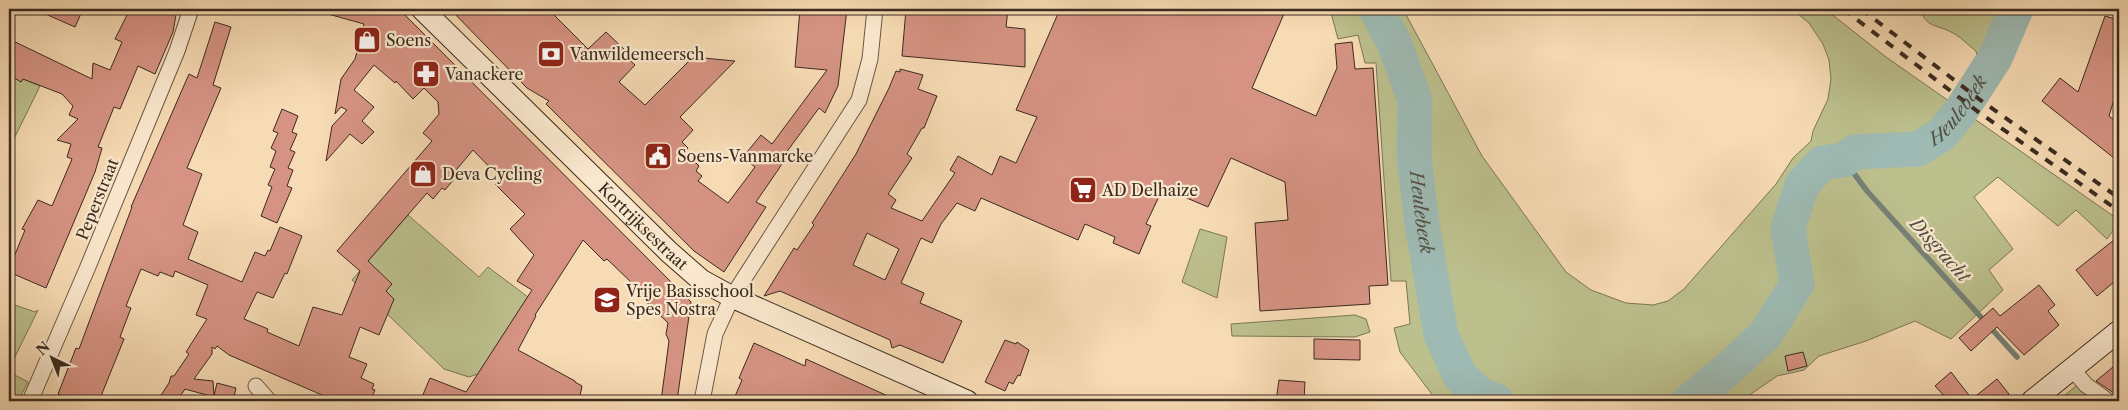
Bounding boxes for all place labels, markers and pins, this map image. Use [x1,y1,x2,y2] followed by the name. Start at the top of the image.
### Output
[352,25,382,55] shop icon: Soens
[386,30,431,50] place label: Soens
[536,39,566,69] bank icon: Vanwildemeersch
[569,44,705,64] place label: Vanwildemeersch
[411,59,441,89] pharmacy icon: Vanackere
[444,64,523,84] place label: Vanackere
[643,141,673,171] public building icon: Soens-Vanmarcke
[677,146,813,166] place label: Soens-Vanmarcke
[408,159,438,189] shop icon: Deva Cycling
[442,164,542,184] place label: Deva Cycling
[1068,175,1098,205] supermarket icon: AD Delhaize
[1101,180,1198,200] place label: AD Delhaize
[625,281,754,319] place label: Vrije Basisschool Spes Nostra
[592,285,622,315] school or university icon: Vrije Basisschool Spes Nostra

